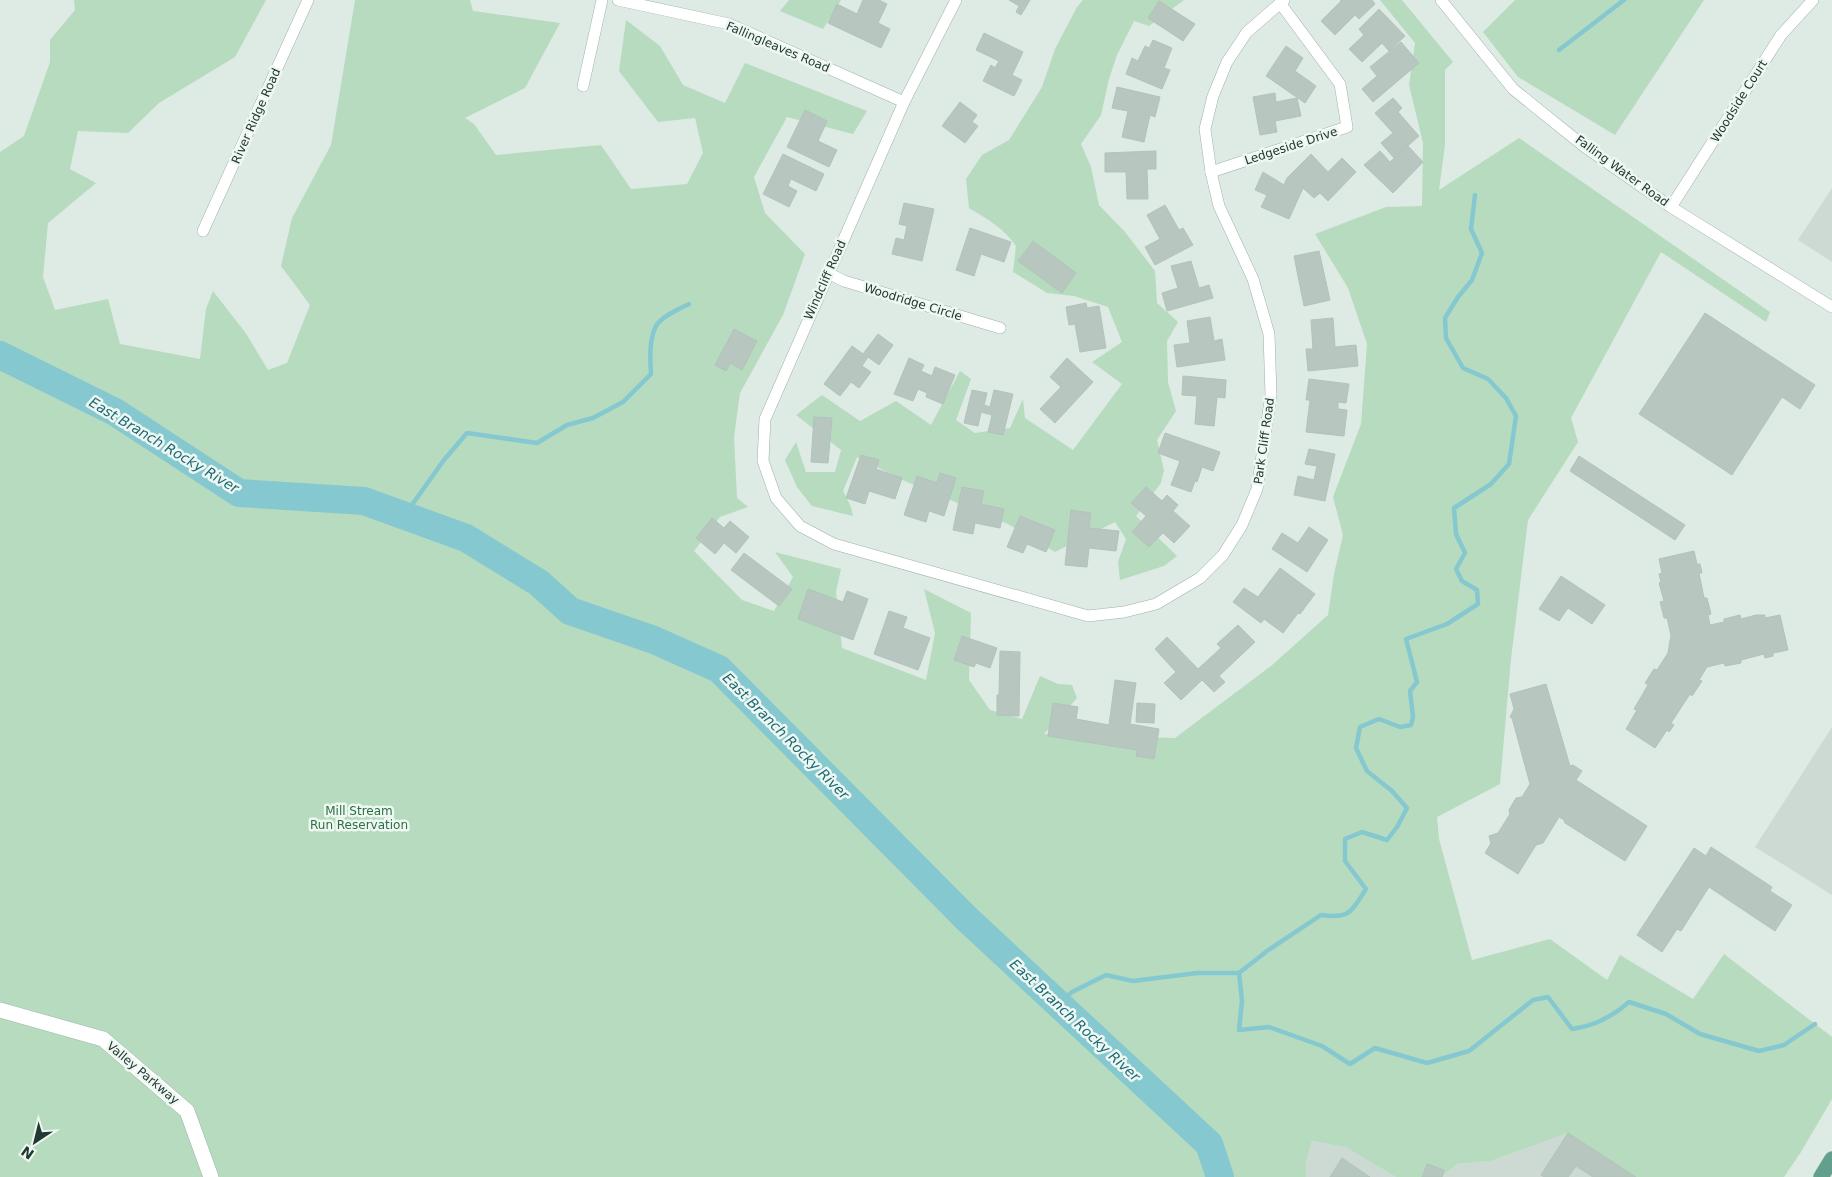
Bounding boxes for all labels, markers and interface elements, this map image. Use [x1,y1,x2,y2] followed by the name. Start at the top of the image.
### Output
[724,19,832,75] street label: Fallingleaves Road
[1708,57,1770,145] street label: Woodside Court
[229,66,283,166] street label: River Ridge Road
[1243,124,1339,168] street label: Ledgeside Drive
[1573,133,1671,209] street label: Falling Water Road
[801,238,849,322] street label: Windcliff Road
[862,280,964,324] street label: Woodridge Circle
[86,394,243,497] water label: East Branch Rocky River
[1251,397,1277,485] street label: Park Cliff Road
[720,670,853,803] water label: East Branch Rocky River
[310,804,408,832] park label: Mill Stream Run Reservation
[1007,956,1144,1085] water label: East Branch Rocky River
[104,1039,182,1107] street label: Valley Parkway
[10,1117,60,1167] north arrow
[18,1143,37,1163] text: N

